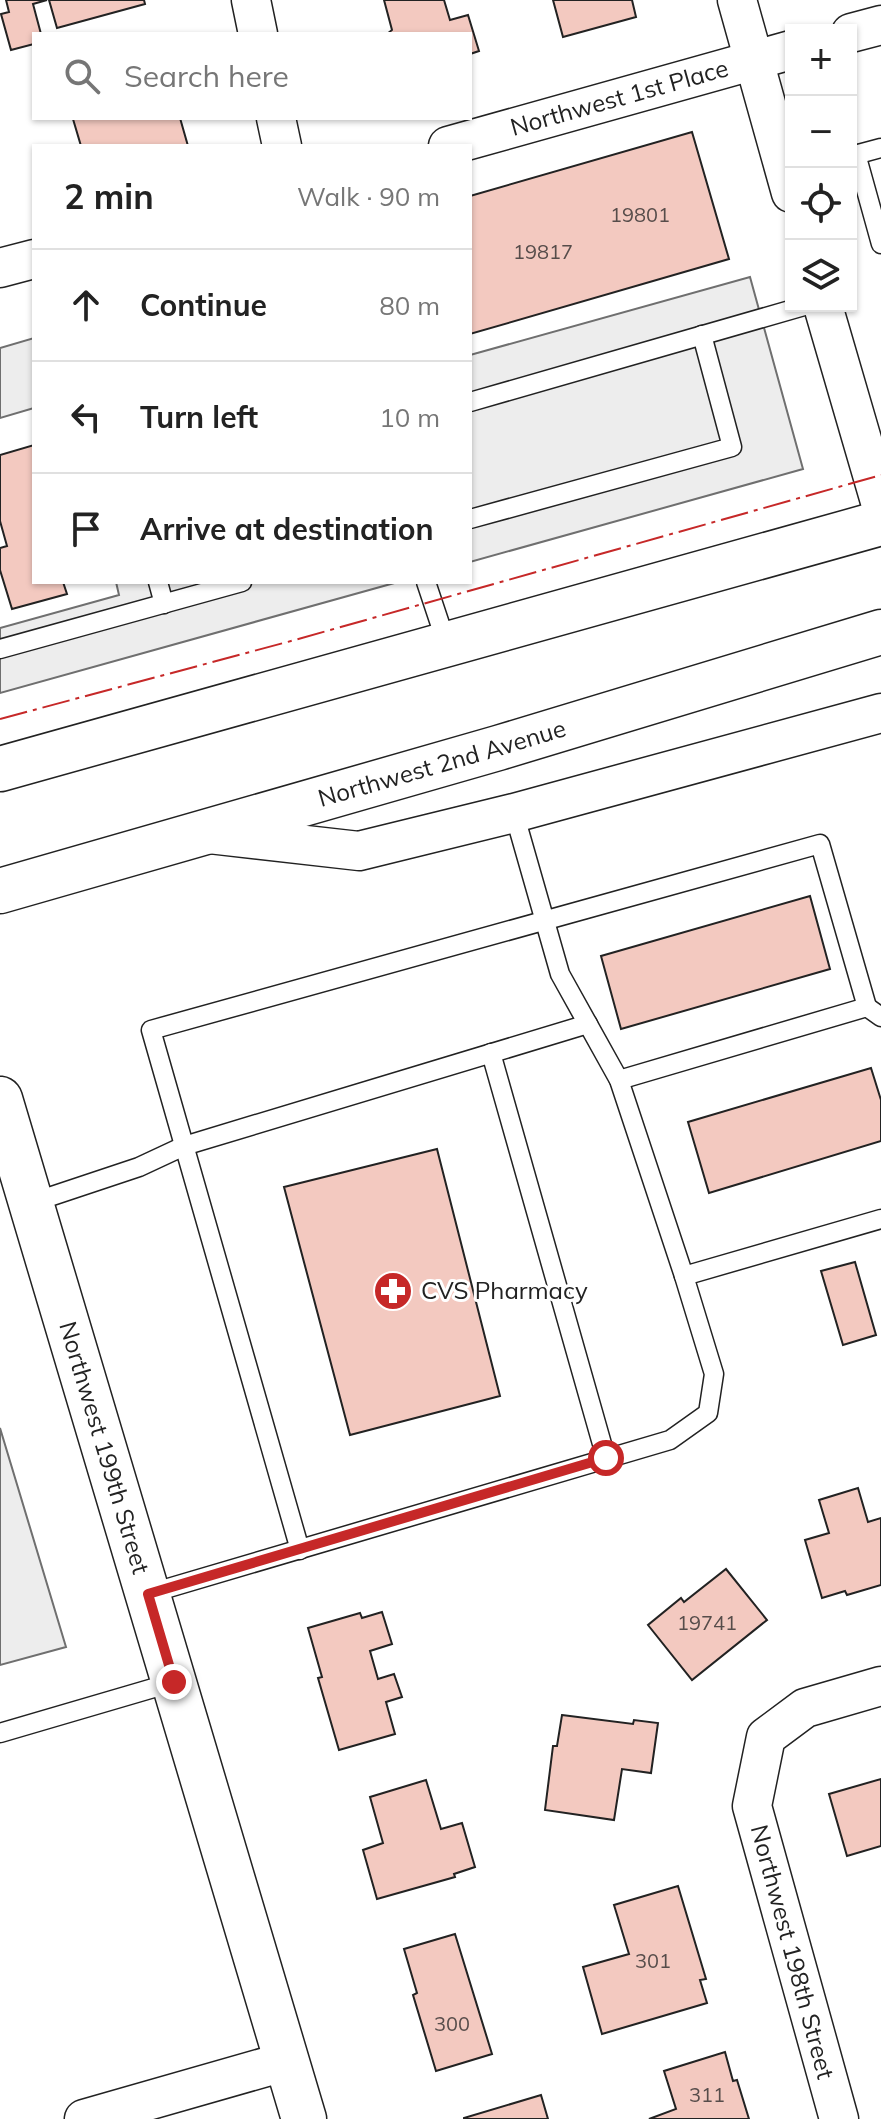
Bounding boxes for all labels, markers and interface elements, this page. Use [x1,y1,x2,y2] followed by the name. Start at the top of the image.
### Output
[785,24,857,312] map controls
[785,24,857,96] button: +
[32,32,472,120] search box
[507,52,731,142] street label: Northwest 1st Place
[60,54,104,98] icon: search
[124,57,289,95] text: Search here
[785,96,857,168] button: −
[785,168,857,240] button: locate
[64,175,154,218] text: 2 min
[297,180,440,213] text: Walk · 90 m
[610,202,670,227] house number: 19801
[513,239,573,264] house number: 19817
[785,240,857,312] button: layers
[64,283,108,327] icon: ahead
[140,286,267,324] text: Continue
[379,289,440,322] text: 80 m
[64,395,108,439] icon: left
[140,398,258,436] text: Turn left
[379,401,440,434] text: 10 m
[64,507,108,551] icon: arrive
[140,510,434,548] text: Arrive at destination
[314,712,569,813] street label: Northwest 2nd Avenue
[372,1270,414,1312] pharmacy icon: CVS Pharmacy
[421,1275,588,1305] place label: CVS Pharmacy
[53,1318,157,1577] street label: Northwest 199th Street
[588,1440,624,1476] route start
[677,1610,737,1635] house number: 19741
[156,1664,192,1700] route end
[745,1821,841,2082] street label: Northwest 198th Street
[635,1948,671,1973] house number: 301
[434,2011,470,2036] house number: 300
[689,2082,725,2107] house number: 311

